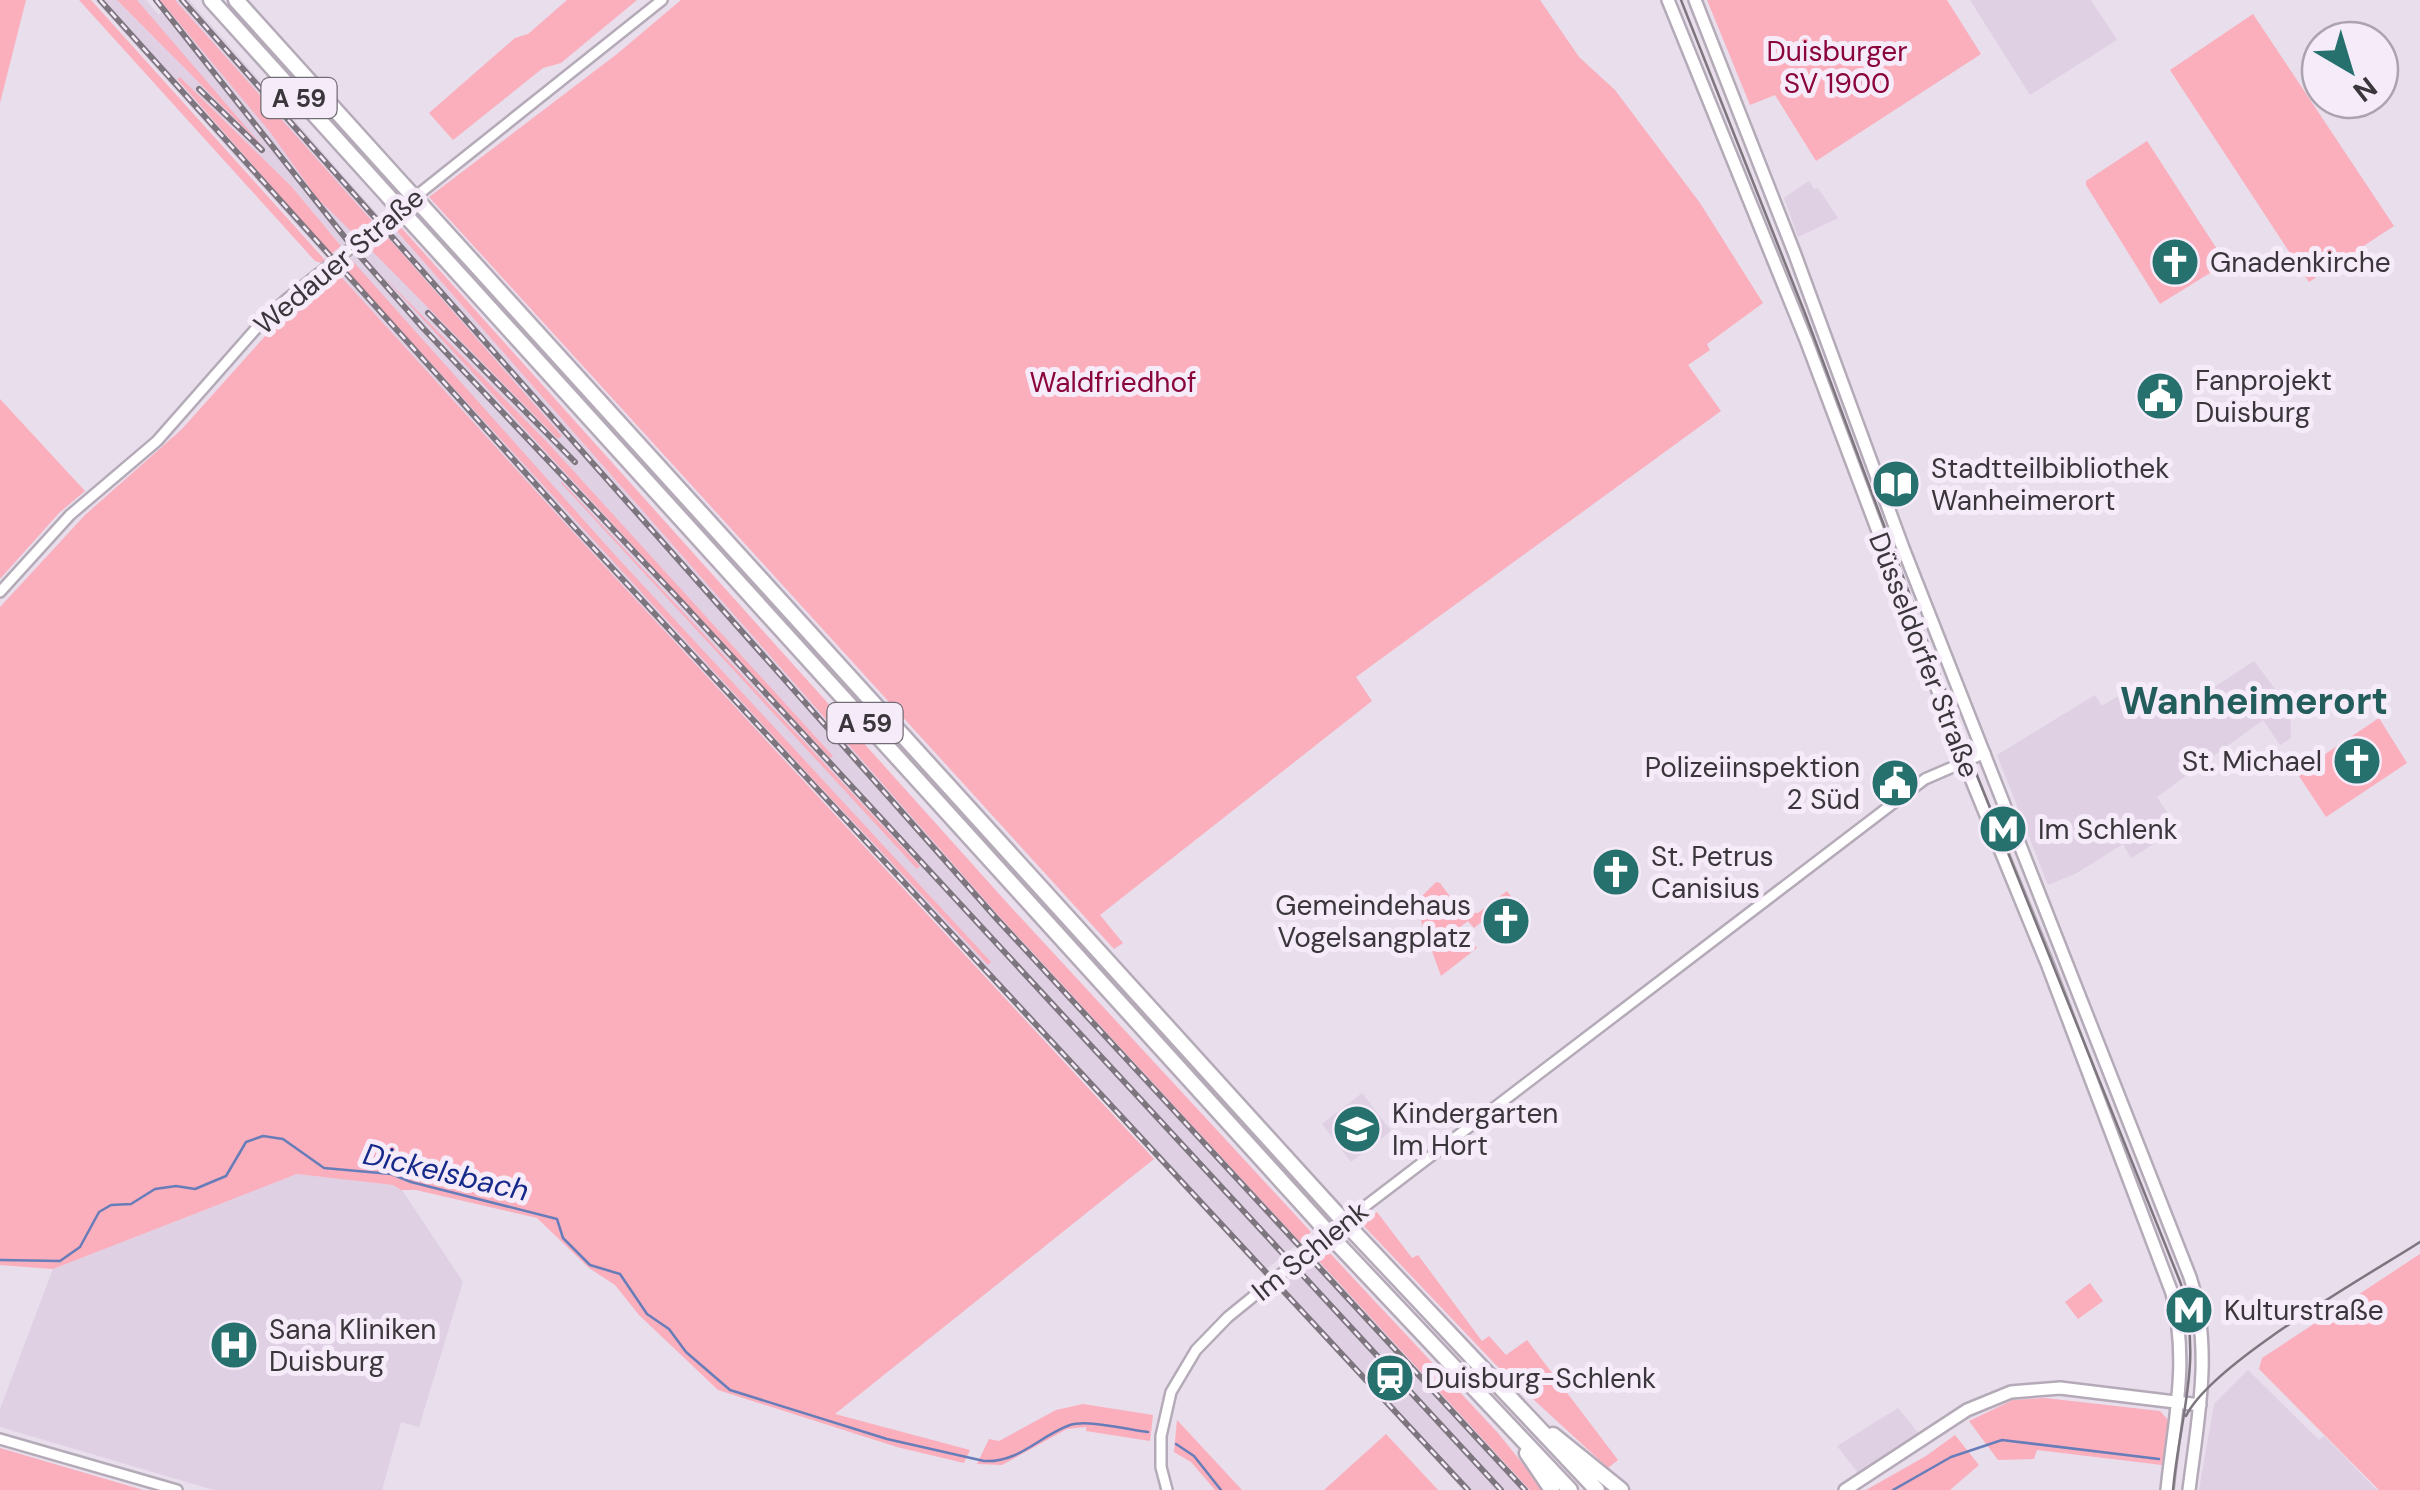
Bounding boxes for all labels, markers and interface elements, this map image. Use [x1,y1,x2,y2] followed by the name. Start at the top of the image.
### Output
[2300,20,2400,120] north arrow
[1766,33,1908,102] park label: Duisburger SV 1900
[2346,68,2385,110] text: N
[262,78,336,118] road number: A 59
[246,179,432,343] street label: Wedauer Straße
[2149,236,2201,288] church icon: Gnadenkirche
[2210,244,2391,281] place label: Gnadenkirche
[2195,362,2332,431] place label: Fanprojekt Duisburg
[1029,364,1197,401] park label: Waldfriedhof
[2134,370,2186,422] public building icon: Fanprojekt Duisburg
[1931,450,2169,519] place label: Stadtteilbibliothek Wanheimerort
[1870,458,1922,510] library icon: Stadtteilbibliothek Wanheimerort
[1860,527,1988,783] street label: Düsseldorfer Straße
[2120,676,2388,726] district label: Wanheimerort
[828,703,902,743] road number: A 59
[2331,735,2383,787] church icon: St. Michael
[2182,743,2322,780] place label: St. Michael
[1645,749,1860,818] place label: Polizeiinspektion 2 Süd
[1869,757,1921,809] public building icon: Polizeiinspektion 2 Süd
[1977,803,2029,855] metro station icon: Im Schlenk
[2038,811,2178,848] place label: Im Schlenk
[1651,838,1774,907] place label: St. Petrus Canisius
[1590,846,1642,898] church icon: St. Petrus Canisius
[1275,887,1471,956] place label: Gemeindehaus Vogelsangplatz
[1480,895,1532,947] church icon: Gemeindehaus Vogelsangplatz
[1392,1095,1558,1164] place label: Kindergarten Im Hort
[1331,1103,1383,1155] school or university icon: Kindergarten Im Hort
[359,1134,533,1210] water label: Dickelsbach
[1244,1193,1376,1309] street label: Im Schlenk
[2163,1284,2215,1336] metro station icon: Kulturstraße
[2224,1292,2384,1329] place label: Kulturstraße
[269,1311,436,1380] place label: Sana Kliniken Duisburg
[208,1319,260,1371] hospital icon: Sana Kliniken Duisburg
[1364,1352,1416,1404] station icon: Duisburg-Schlenk
[1425,1360,1656,1397] place label: Duisburg-Schlenk

